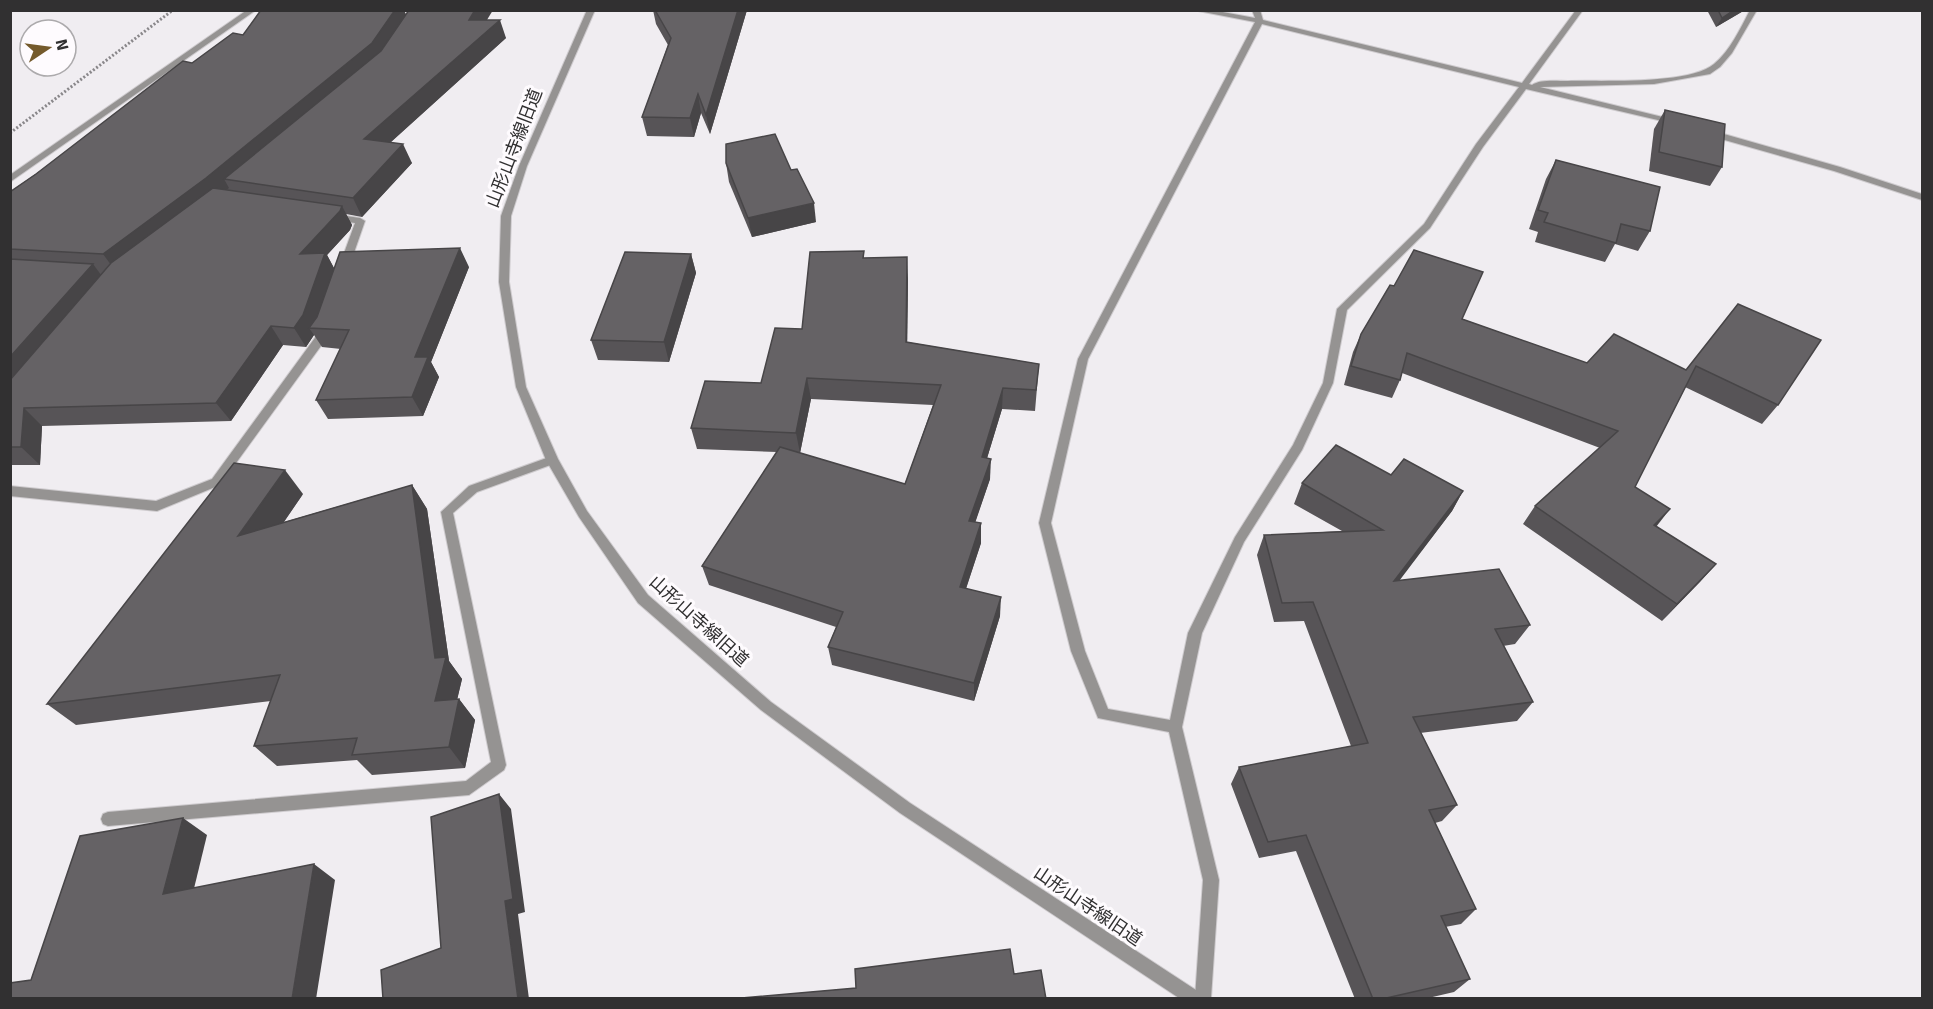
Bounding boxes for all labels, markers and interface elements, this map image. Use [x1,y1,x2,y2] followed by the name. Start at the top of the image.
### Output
[18,18,78,78] north arrow
[51,37,73,53] text: N
[481,85,547,211] street label: 山形山寺線旧道
[645,571,753,671] street label: 山形山寺線旧道
[1030,862,1146,950] street label: 山形山寺線旧道

